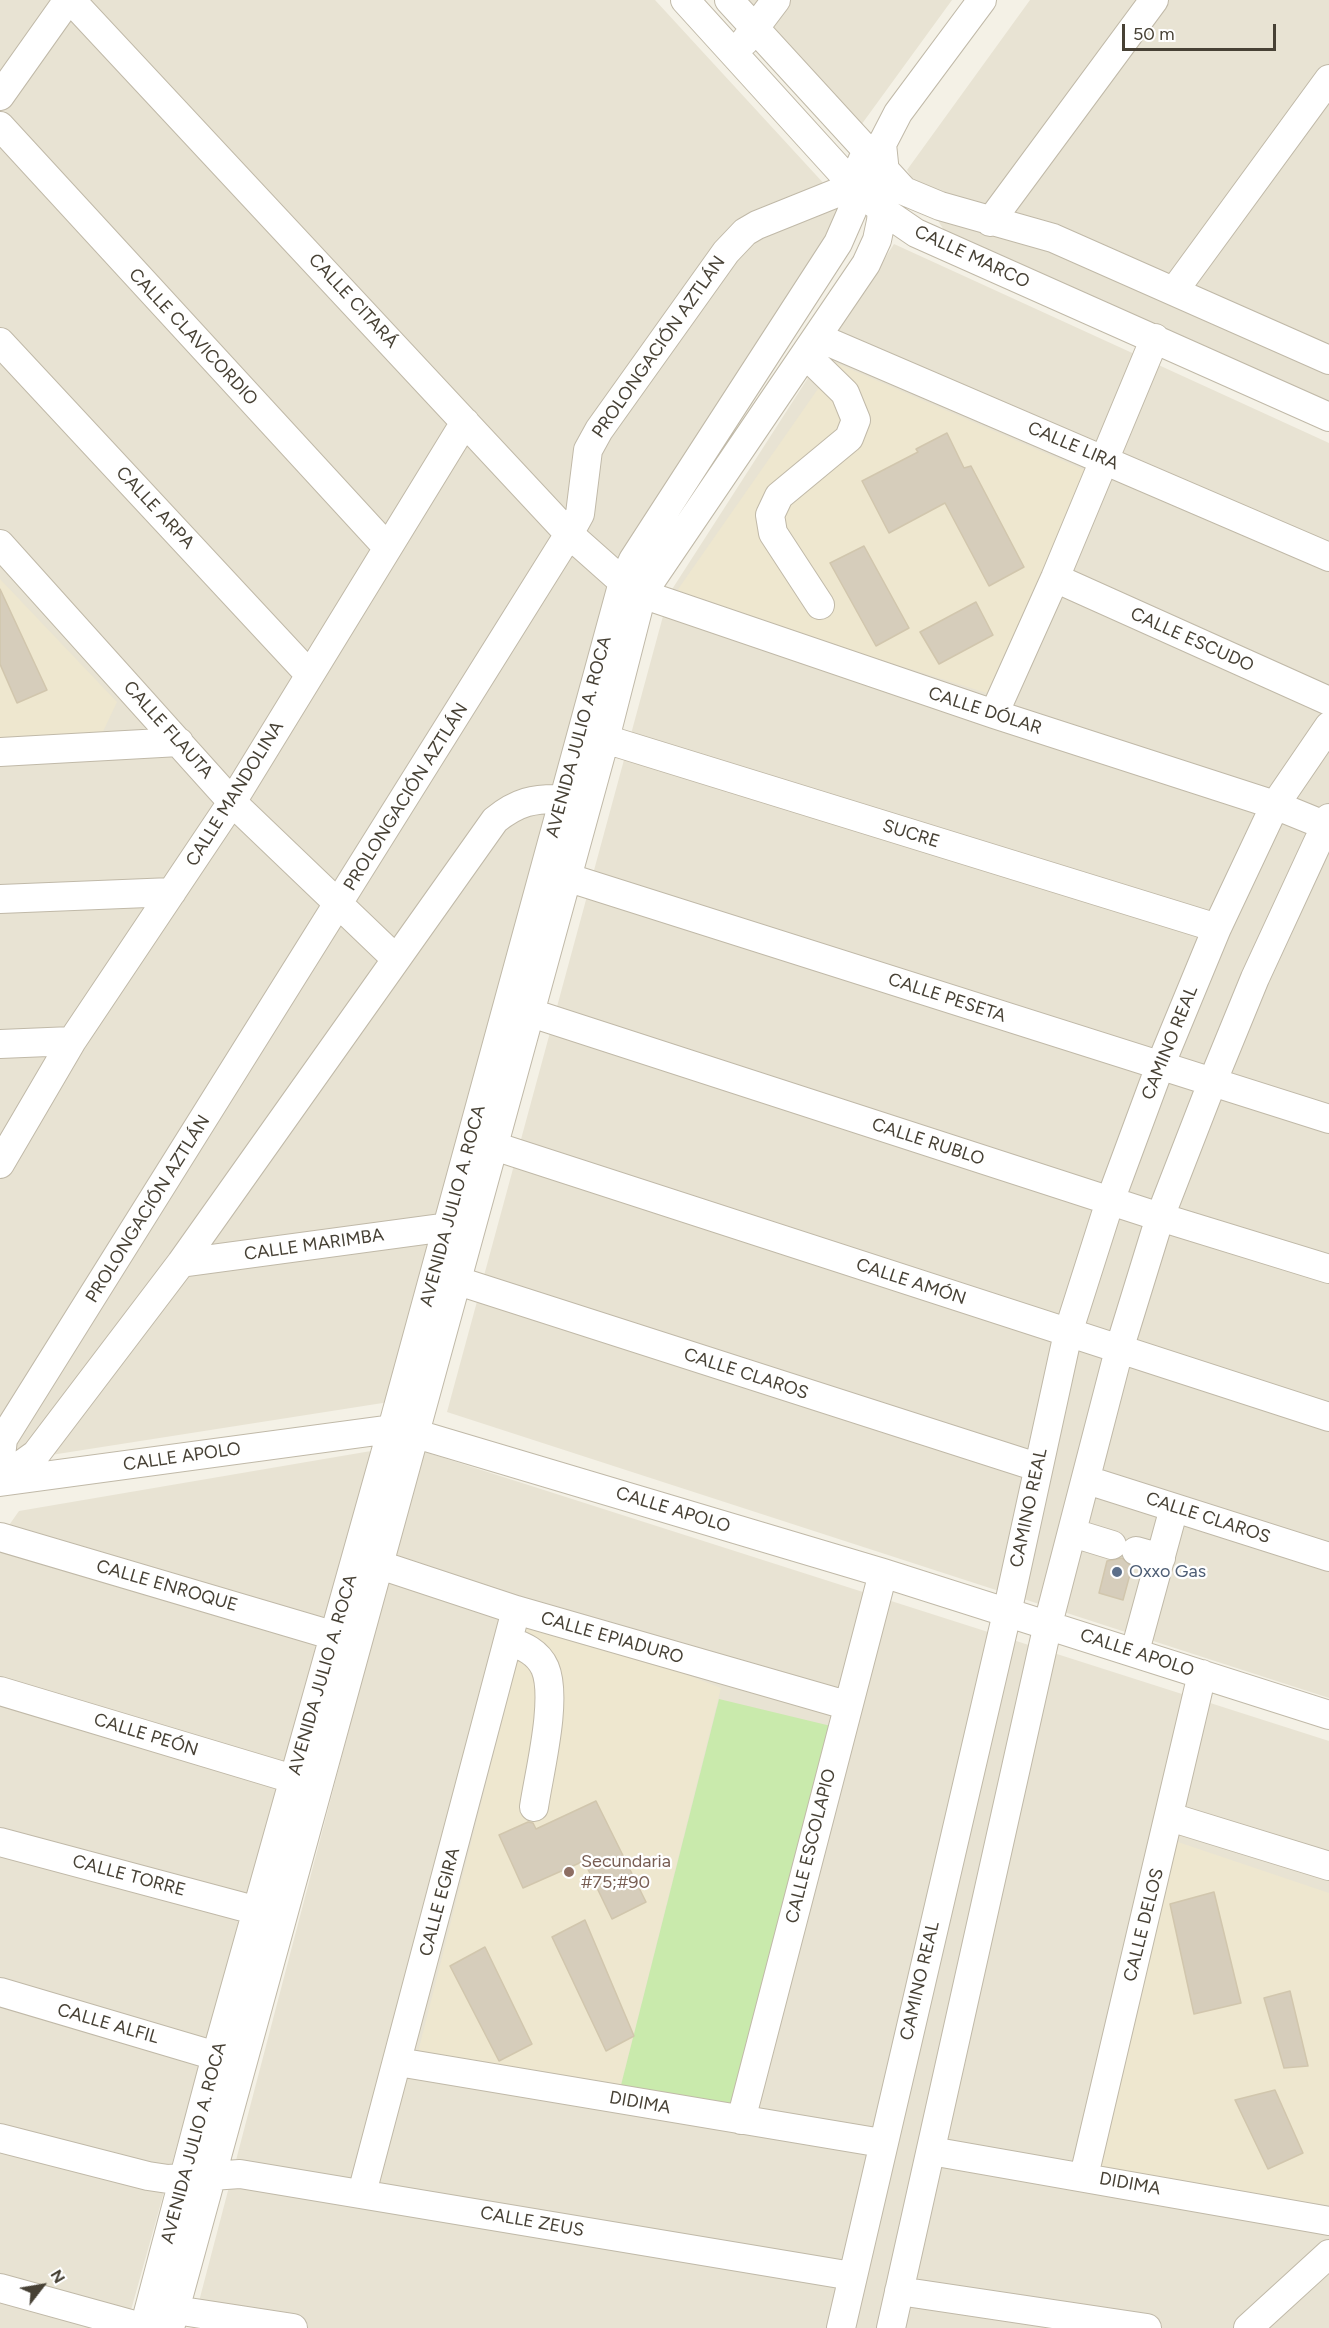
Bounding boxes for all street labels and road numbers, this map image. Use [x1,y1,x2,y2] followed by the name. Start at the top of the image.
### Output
[911,221,1033,293] street label: CALLE MARCO
[304,249,402,353] street label: CALLE CITARÁ
[588,252,730,442] street label: PROLONGACIÓN AZTLÁN
[124,264,262,410] street label: CALLE CLAVICORDIO
[1024,417,1122,475] street label: CALLE LIRA
[111,462,199,554] street label: CALLE ARPA
[1127,603,1257,677] street label: CALLE ESCUDO
[542,634,616,840] street label: AVENIDA JULIO A. ROCA
[119,677,217,783] street label: CALLE FLAUTA
[925,682,1045,740] street label: CALLE DÓLAR
[339,699,473,895] street label: PROLONGACIÓN AZTLÁN
[182,717,288,871] street label: CALLE MANDOLINA
[880,815,942,853] street label: SUCRE
[885,969,1009,1027] street label: CALLE PESETA
[1137,983,1203,1103] street label: CAMINO REAL
[416,1103,490,1309] street label: AVENIDA JULIO A. ROCA
[81,1111,215,1307] street label: PROLONGACIÓN AZTLÁN
[869,1114,987,1170] street label: CALLE RUBLO
[243,1224,385,1266] street label: CALLE MARIMBA
[853,1254,969,1310] street label: CALLE AMÓN
[681,1344,811,1404] street label: CALLE CLAROS
[122,1438,242,1476] street label: CALLE APOLO
[1006,1447,1052,1569] street label: CAMINO REAL
[613,1482,733,1538] street label: CALLE APOLO
[1143,1488,1273,1548] street label: CALLE CLAROS
[94,1555,240,1617] street label: CALLE ENROQUE
[284,1572,362,1778] street label: AVENIDA JULIO A. ROCA
[538,1607,686,1669] street label: CALLE EPIADURO
[1077,1624,1197,1682] street label: CALLE APOLO
[91,1709,201,1761] street label: CALLE PEÓN
[781,1767,841,1925] street label: CALLE ESCOLAPIO
[415,1845,465,1959] street label: CALLE EGIRA
[70,1851,188,1901] street label: CALLE TORRE
[1119,1866,1169,1984] street label: CALLE DELOS
[896,1920,944,2042] street label: CAMINO REAL
[55,1999,161,2049] street label: CALLE ALFIL
[157,2040,231,2246] street label: AVENIDA JULIO A. ROCA
[608,2087,672,2119] street label: DIDIMA
[1098,2168,1162,2200] street label: DIDIMA
[478,2202,586,2242] street label: CALLE ZEUS

